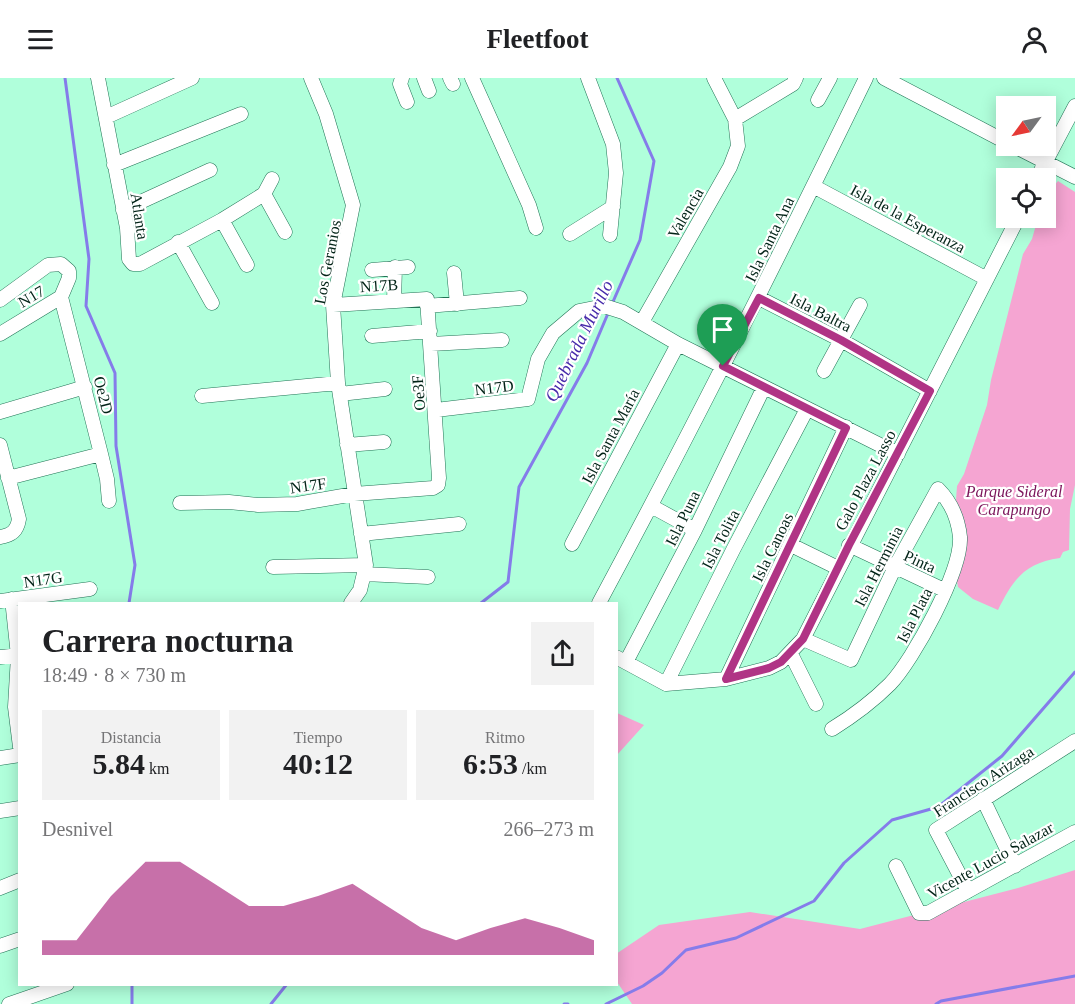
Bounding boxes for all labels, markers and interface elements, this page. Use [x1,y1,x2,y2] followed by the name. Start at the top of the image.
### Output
[24,23,57,56] icon: menu
[1018,23,1051,56] icon: person
[487,24,588,54] text: Fleetfoot
[996,96,1056,156] north arrow
[996,96,1056,228] map controls
[996,168,1056,228] button: locate
[847,181,968,257] street label: Isla de la Esperanza
[664,185,707,241] street label: Valencia
[127,191,152,241] street label: Atlanta
[742,194,797,284] street label: Isla Santa Ana
[311,218,344,306] street label: Los Geranios
[359,276,399,295] street label: N17B
[541,277,617,405] water label: Quebrada Murillo
[15,282,47,311] street label: N17
[787,290,854,335] street label: Isla Baltra
[697,304,748,366] pin
[706,313,739,346] icon: arrive
[91,375,116,416] street label: Oe2D
[409,375,428,411] street label: Oe3F
[474,377,515,398] street label: N17D
[578,386,643,487] street label: Isla Santa María
[832,427,899,533] street label: Galo Plaza Lasso
[289,475,327,496] street label: N17F
[965,483,1063,519] park label: Parque Sideral Carapungo
[662,488,703,549] street label: Isla Puna
[698,507,743,572] street label: Isla Tolita
[749,510,796,584] street label: Isla Canoas
[851,523,906,609] street label: Isla Herminia
[901,547,938,576] street label: Pinta
[23,568,64,591] street label: N17G
[893,585,935,645] street label: Isla Plata
[531,622,594,685] button: share
[42,623,293,659] text: Carrera nocturna
[42,664,186,686] text: 18:49 · 8 × 730 m
[101,729,161,746] text: Distancia
[293,729,343,746] text: Tiempo
[485,729,525,746] text: Ritmo
[930,743,1037,821] street label: Francisco Arizaga
[93,747,145,780] text: 5.84
[283,747,353,780] text: 40:12
[463,747,518,780] text: 6:53
[145,760,169,777] text: km
[518,760,547,777] text: /km
[42,818,113,840] text: Desnivel
[503,818,594,840] text: 266–273 m
[924,818,1057,902] street label: Vicente Lucio Salazar

